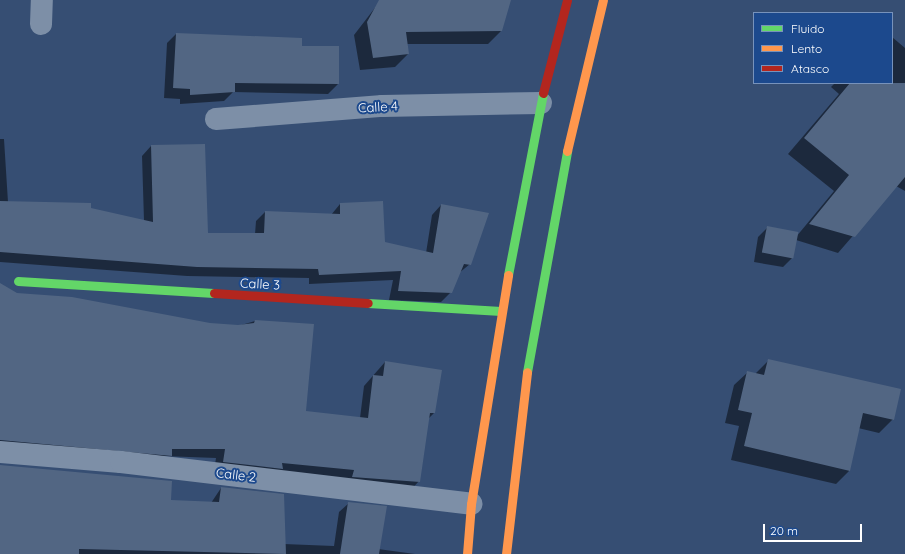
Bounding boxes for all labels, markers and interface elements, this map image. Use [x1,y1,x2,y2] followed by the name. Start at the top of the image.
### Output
[753,12,893,84] legend
[791,21,824,36] text: Fluido
[791,41,822,56] text: Lento
[791,61,829,76] text: Atasco
[358,98,398,116] street label: Calle 4
[240,275,280,293] street label: Calle 3
[215,465,257,485] street label: Calle 2
[765,516,864,542] scale bar
[770,523,798,538] text: 20 m

